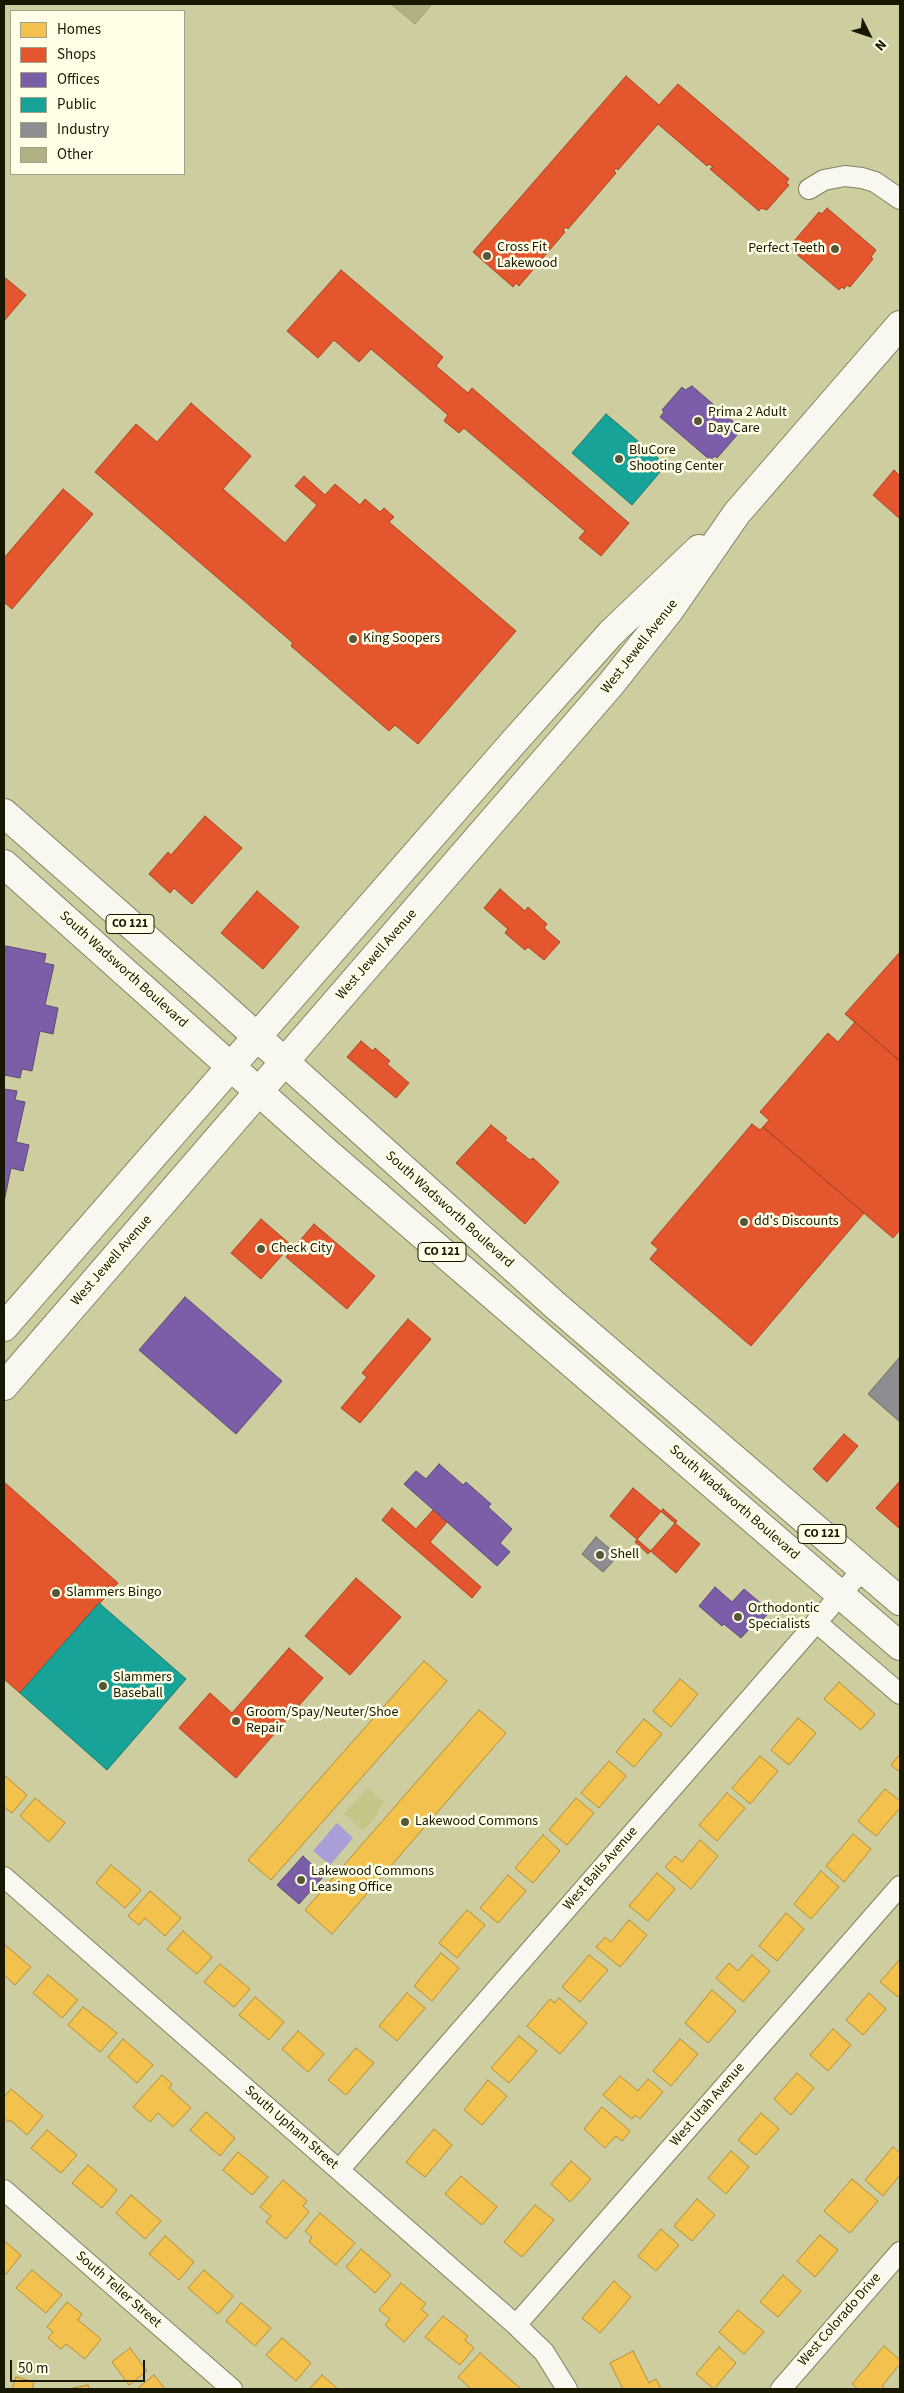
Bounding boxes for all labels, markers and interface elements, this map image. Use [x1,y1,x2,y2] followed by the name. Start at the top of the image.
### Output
[10,10,185,175] legend
[844,10,894,60] north arrow
[57,19,101,40] text: Homes
[870,35,891,55] text: N
[57,44,96,65] text: Shops
[57,69,100,90] text: Offices
[57,94,96,115] text: Public
[57,119,109,140] text: Industry
[57,144,93,165] text: Other
[497,240,558,272] place label: Cross Fit Lakewood
[748,241,825,257] place label: Perfect Teeth
[829,243,841,255] marker: Perfect Teeth
[481,250,493,262] marker: Cross Fit Lakewood
[708,405,787,438] place label: Prima 2 Adult Day Care
[692,415,704,427] marker: Prima 2 Adult Day Care
[629,443,724,476] place label: BluCore Shooting Center
[613,453,625,465] marker: BluCore Shooting Center
[598,597,682,697] street label: West Jewell Avenue
[363,631,440,647] place label: King Soopers
[347,633,359,645] marker: King Soopers
[333,906,421,1004] street label: West Jewell Avenue
[55,908,191,1032] street label: South Wadsworth Boulevard
[106,914,154,934] road number: CO 121
[381,1148,517,1272] street label: South Wadsworth Boulevard
[68,1212,156,1310] street label: West Jewell Avenue
[754,1214,839,1230] place label: dd's Discounts
[738,1216,750,1228] marker: dd's Discounts
[271,1241,332,1257] place label: Check City
[418,1242,466,1262] road number: CO 121
[255,1243,267,1255] marker: Check City
[666,1442,802,1564] street label: South Wadsworth Boulevard
[798,1525,846,1544] road number: CO 121
[610,1547,639,1563] place label: Shell
[594,1549,606,1561] marker: Shell
[66,1585,162,1601] place label: Slammers Bingo
[50,1587,62,1599] marker: Slammers Bingo
[748,1601,820,1634] place label: Orthodontic Specialists
[732,1611,744,1623] marker: Orthodontic Specialists
[113,1670,172,1702] place label: Slammers Baseball
[97,1680,109,1692] marker: Slammers Baseball
[246,1705,398,1738] place label: Groom/Spay/Neuter/Shoe Repair
[230,1715,242,1727] marker: Groom/Spay/Neuter/Shoe Repair
[415,1814,538,1830] place label: Lakewood Commons
[399,1816,411,1828] marker: Lakewood Commons
[560,1824,642,1914] street label: West Bails Avenue
[311,1864,434,1896] place label: Lakewood Commons Leasing Office
[295,1874,307,1886] marker: Lakewood Commons Leasing Office
[667,2060,749,2150] street label: West Utah Avenue
[241,2083,341,2173] street label: South Upham Street
[72,2248,164,2332] street label: South Teller Street
[795,2270,885,2370] street label: West Colorado Drive
[12,2350,148,2382] scale bar
[18,2358,48,2379] text: 50 m

